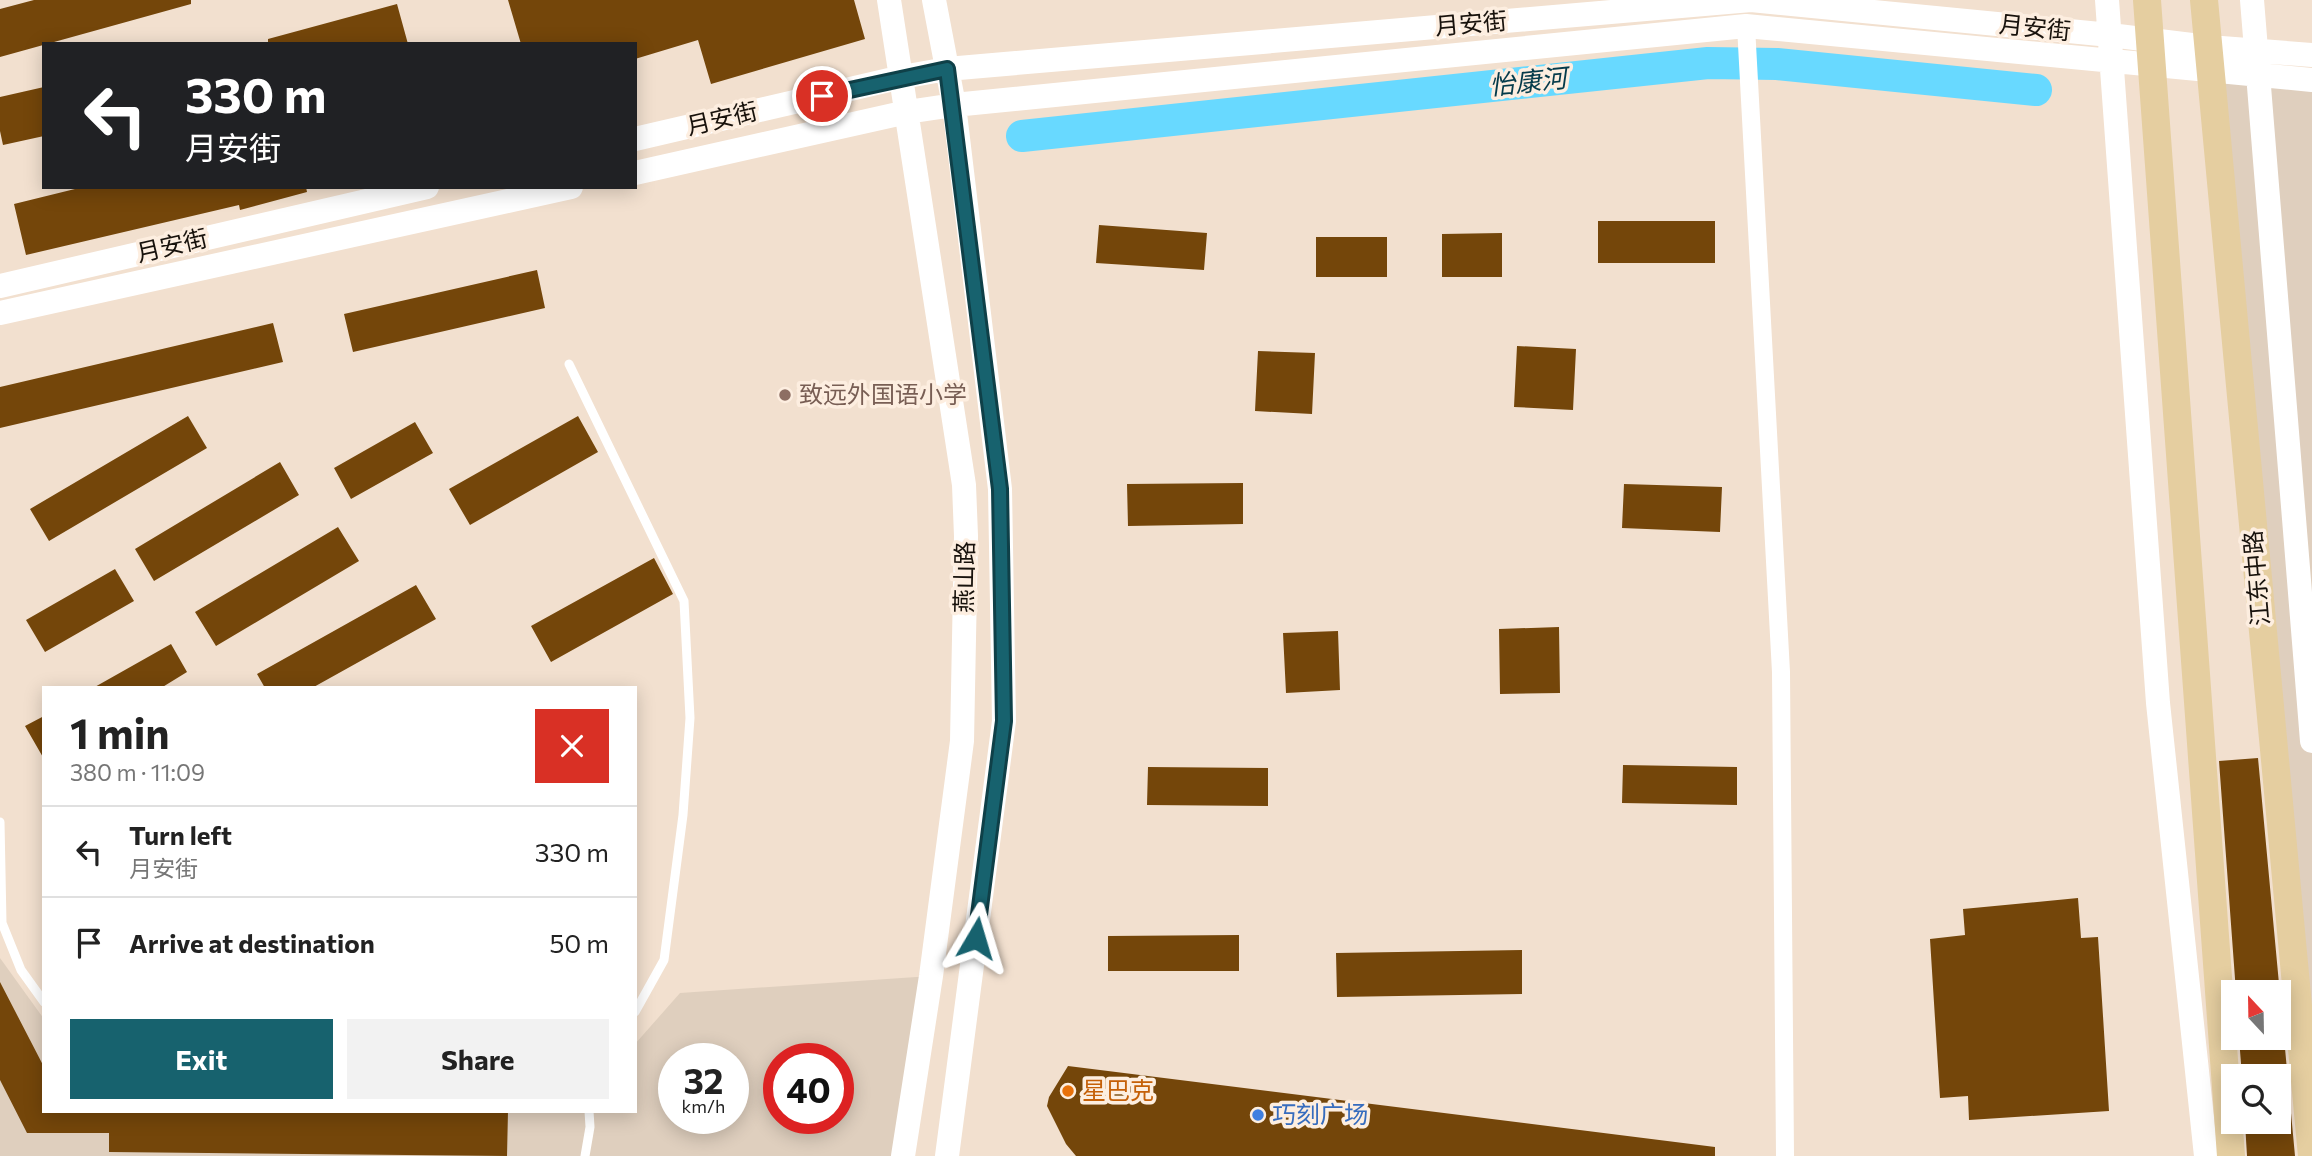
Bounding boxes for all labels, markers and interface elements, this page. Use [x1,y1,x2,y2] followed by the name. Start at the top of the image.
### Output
[1434,5,1508,40] street label: 月安街
[1998,8,2072,45] street label: 月安街
[1487,60,1573,100] water label: 怡康河
[185,63,326,123] text: 330 m
[792,66,852,126] pin
[70,70,161,161] icon: left
[803,77,841,115] icon: arrive
[683,95,760,140] street label: 月安街
[185,127,281,167] text: 月安街
[133,222,210,267] street label: 月安街
[799,379,967,408] place label: 致远外国语小学
[777,387,793,403] marker: 致远外国语小学
[2237,529,2274,627] street label: 江东中路
[948,541,979,613] street label: 燕山路
[70,706,170,758] text: 1 min
[535,709,609,783] button: close
[70,758,205,786] text: 380 m · 11:09
[129,819,232,850] text: Turn left
[70,833,108,871] icon: left
[535,836,609,867] text: 330 m
[129,854,198,882] text: 月安街
[939,901,1013,975] position arrow
[70,924,108,962] icon: arrive
[129,927,375,958] text: Arrive at destination
[549,927,609,958] text: 50 m
[2221,980,2291,1050] north arrow
[2221,980,2291,1134] map controls
[70,1019,333,1099] button: Exit
[347,1019,609,1099] button: Share
[763,1043,854,1134] speed limit sign: 40
[683,1058,724,1101] text: 32
[2221,1064,2291,1134] button: search
[1082,1075,1154,1104] place label: 星巴克
[1060,1083,1076,1099] marker: 星巴克
[682,1095,725,1117] text: km/h
[1272,1099,1368,1128] place label: 巧刻广场
[1250,1107,1266,1123] marker: 巧刻广场

